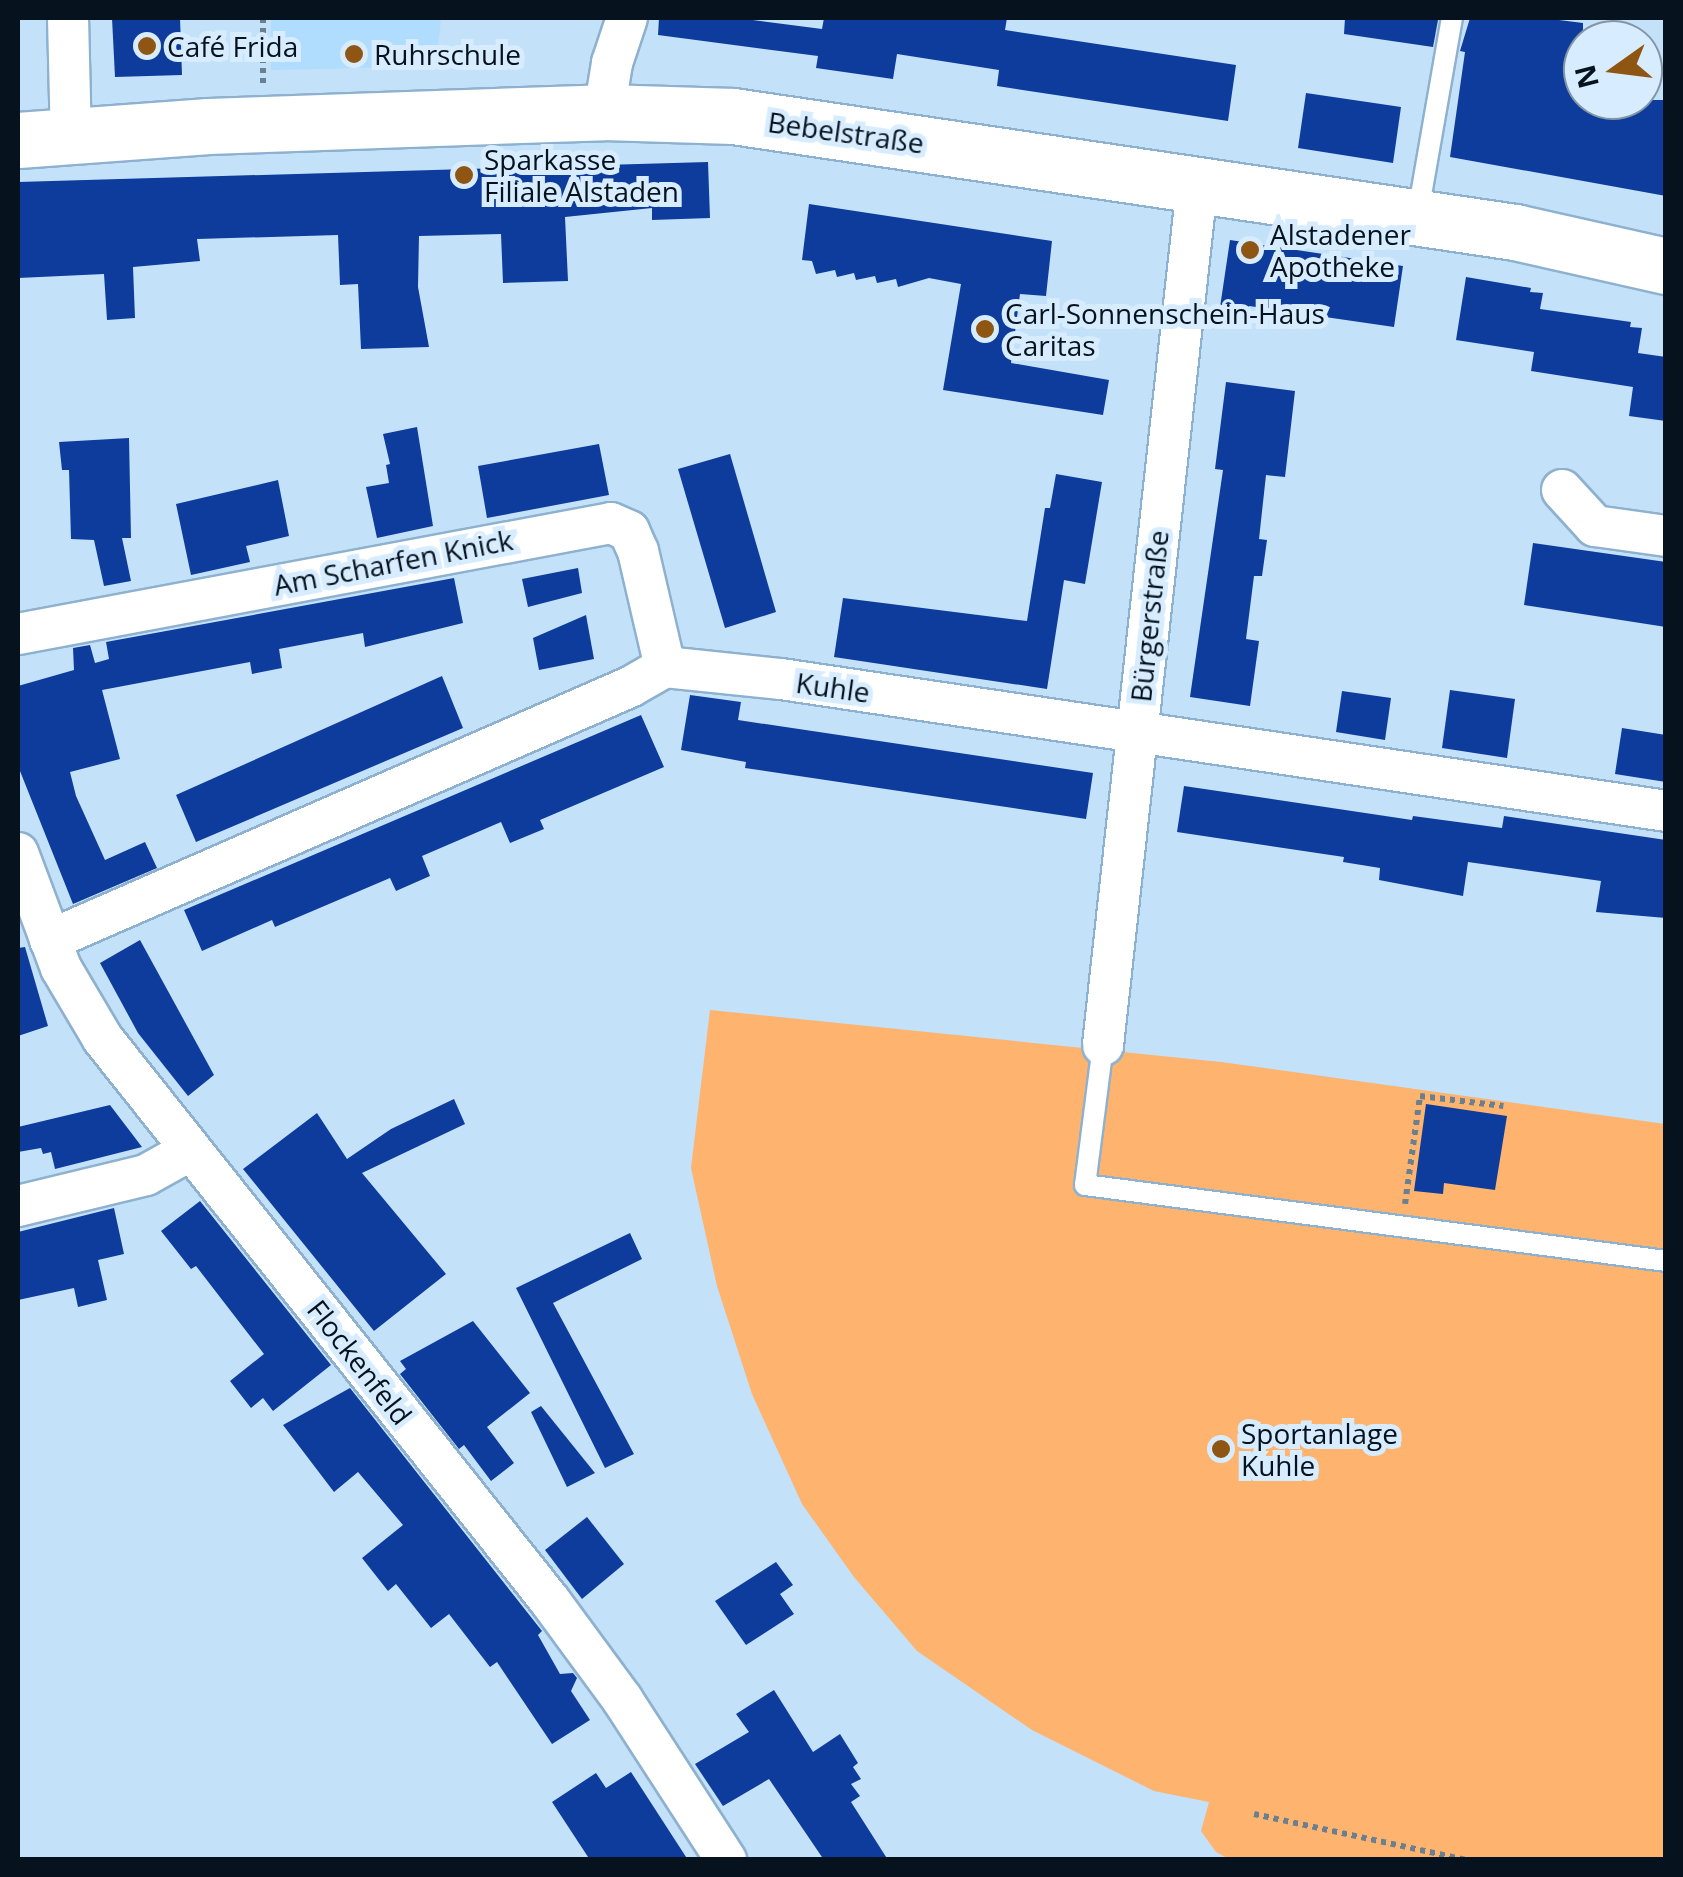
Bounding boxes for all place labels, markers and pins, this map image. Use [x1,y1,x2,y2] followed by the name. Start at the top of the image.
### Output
[167,29,298,63] place label: Café Frida
[136,35,158,57] marker: Café Frida
[374,37,521,71] place label: Ruhrschule
[343,43,365,65] marker: Ruhrschule
[484,142,679,208] place label: Sparkasse Filiale Alstaden
[453,164,475,186] marker: Sparkasse Filiale Alstaden
[1270,217,1411,283] place label: Alstadener Apotheke
[1239,239,1261,261] marker: Alstadener Apotheke
[1005,296,1325,362] place label: Carl-Sonnenschein-Haus Caritas
[974,318,996,340] marker: Carl-Sonnenschein-Haus Caritas
[1241,1416,1398,1482] place label: Sportanlage Kuhle
[1210,1438,1232,1460] marker: Sportanlage Kuhle

